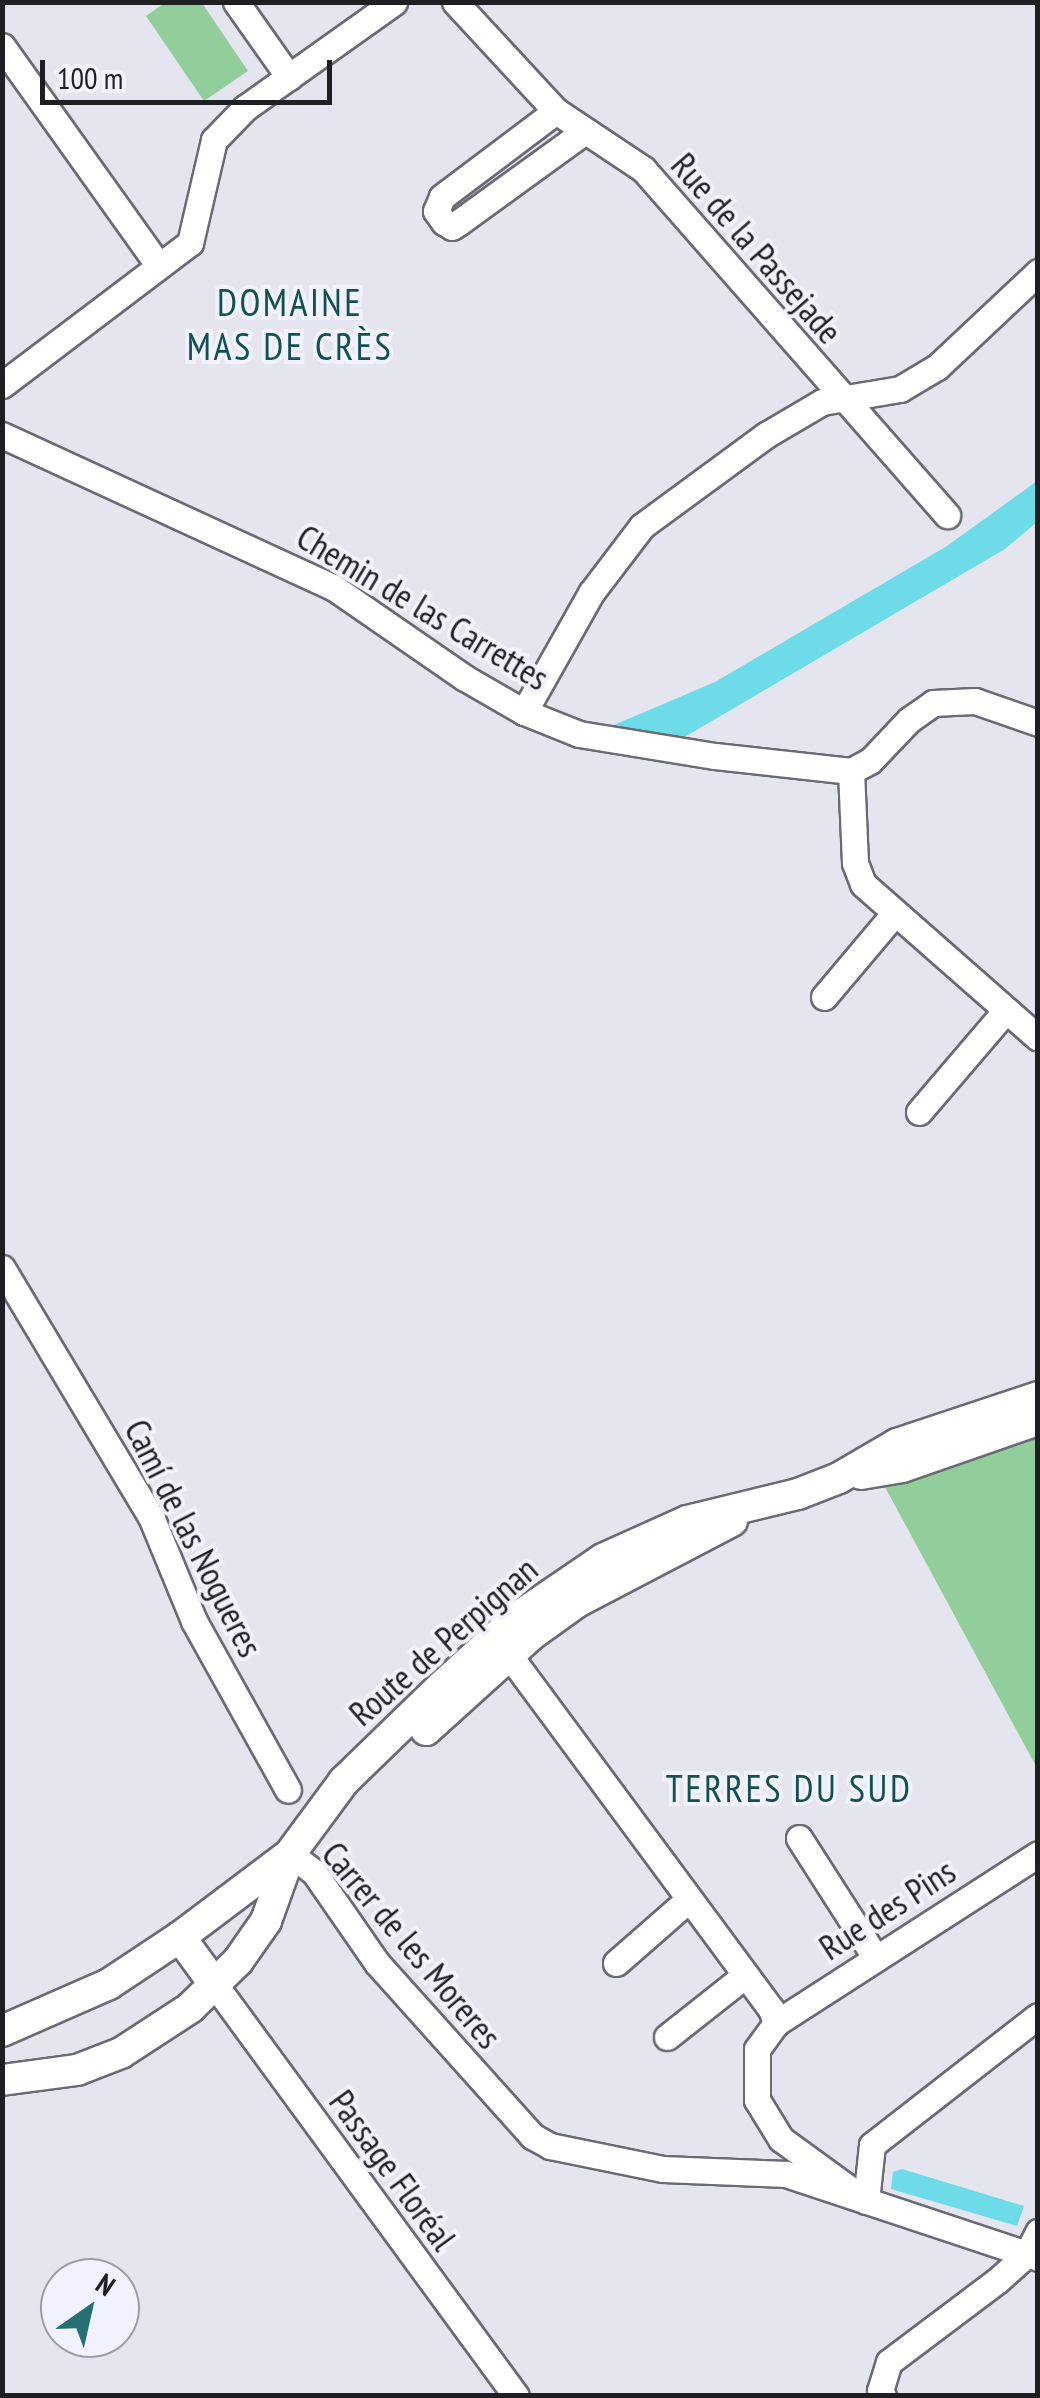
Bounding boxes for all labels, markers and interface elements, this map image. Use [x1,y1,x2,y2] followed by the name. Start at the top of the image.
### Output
[45,40,338,102] scale bar
[57,58,123,97] text: 100 m
[663,144,851,352] street label: Rue de la Passejade
[187,279,393,368] district label: DOMAINE MAS DE CRÈS
[290,515,556,699] street label: Chemin de las Carrettes
[116,1412,272,1664] street label: Camí de las Nogueres
[340,1548,546,1734] street label: Route de Perpignan
[666,1765,912,1811] district label: TERRES DU SUD
[313,1833,511,2057] street label: Carrer de les Moreres
[811,1850,963,1968] street label: Rue des Pins
[321,2082,465,2258] street label: Passage Floréal
[40,2258,140,2358] north arrow
[89,2265,123,2304] text: N

